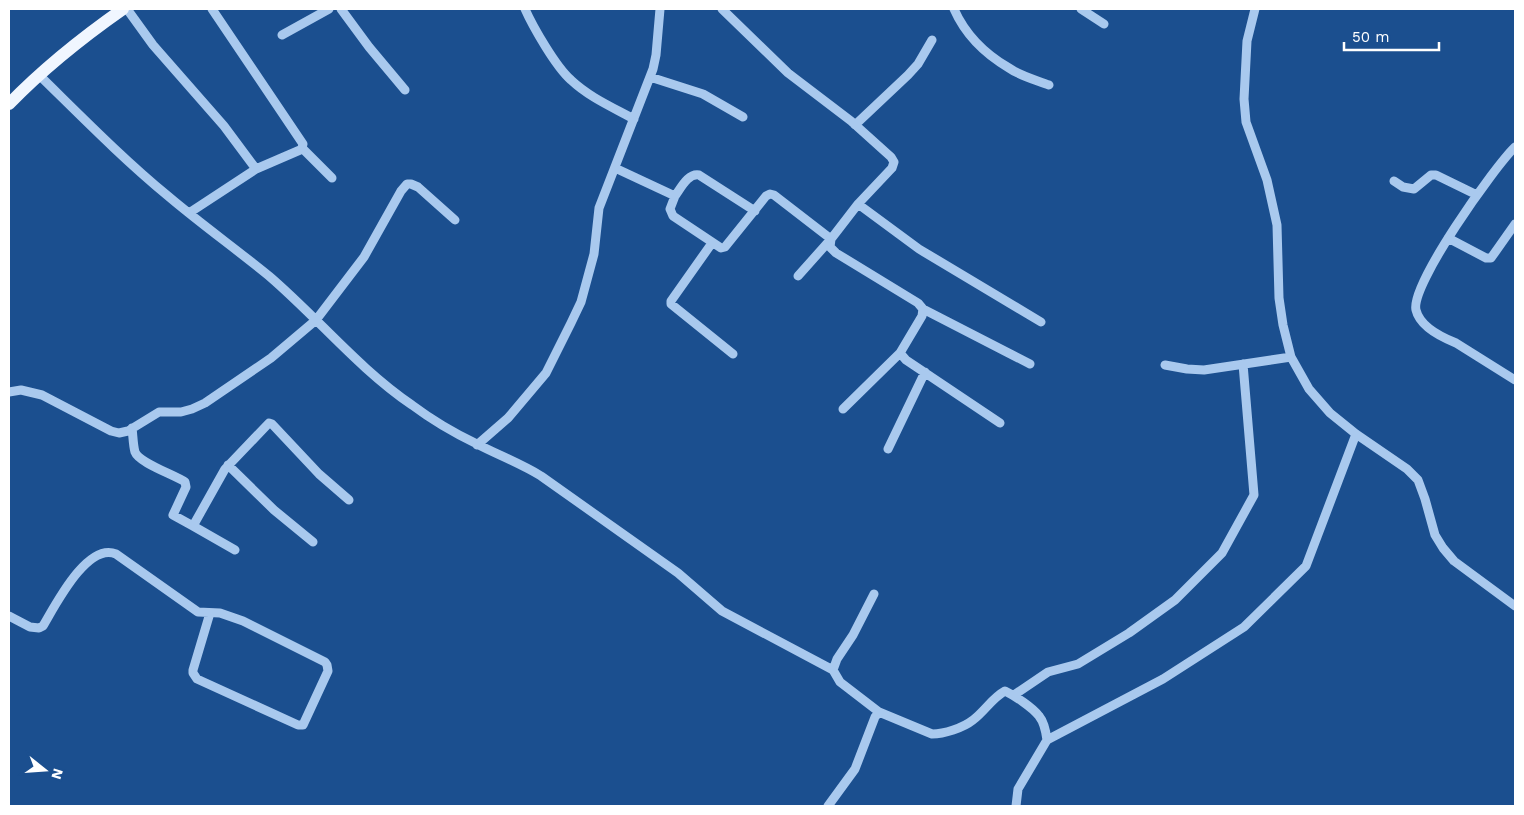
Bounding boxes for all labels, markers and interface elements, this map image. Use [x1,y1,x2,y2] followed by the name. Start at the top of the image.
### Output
[1344,20,1439,52] scale bar
[1352,28,1389,46] text: 50 m
[20,745,70,795] north arrow
[48,767,67,781] text: N

